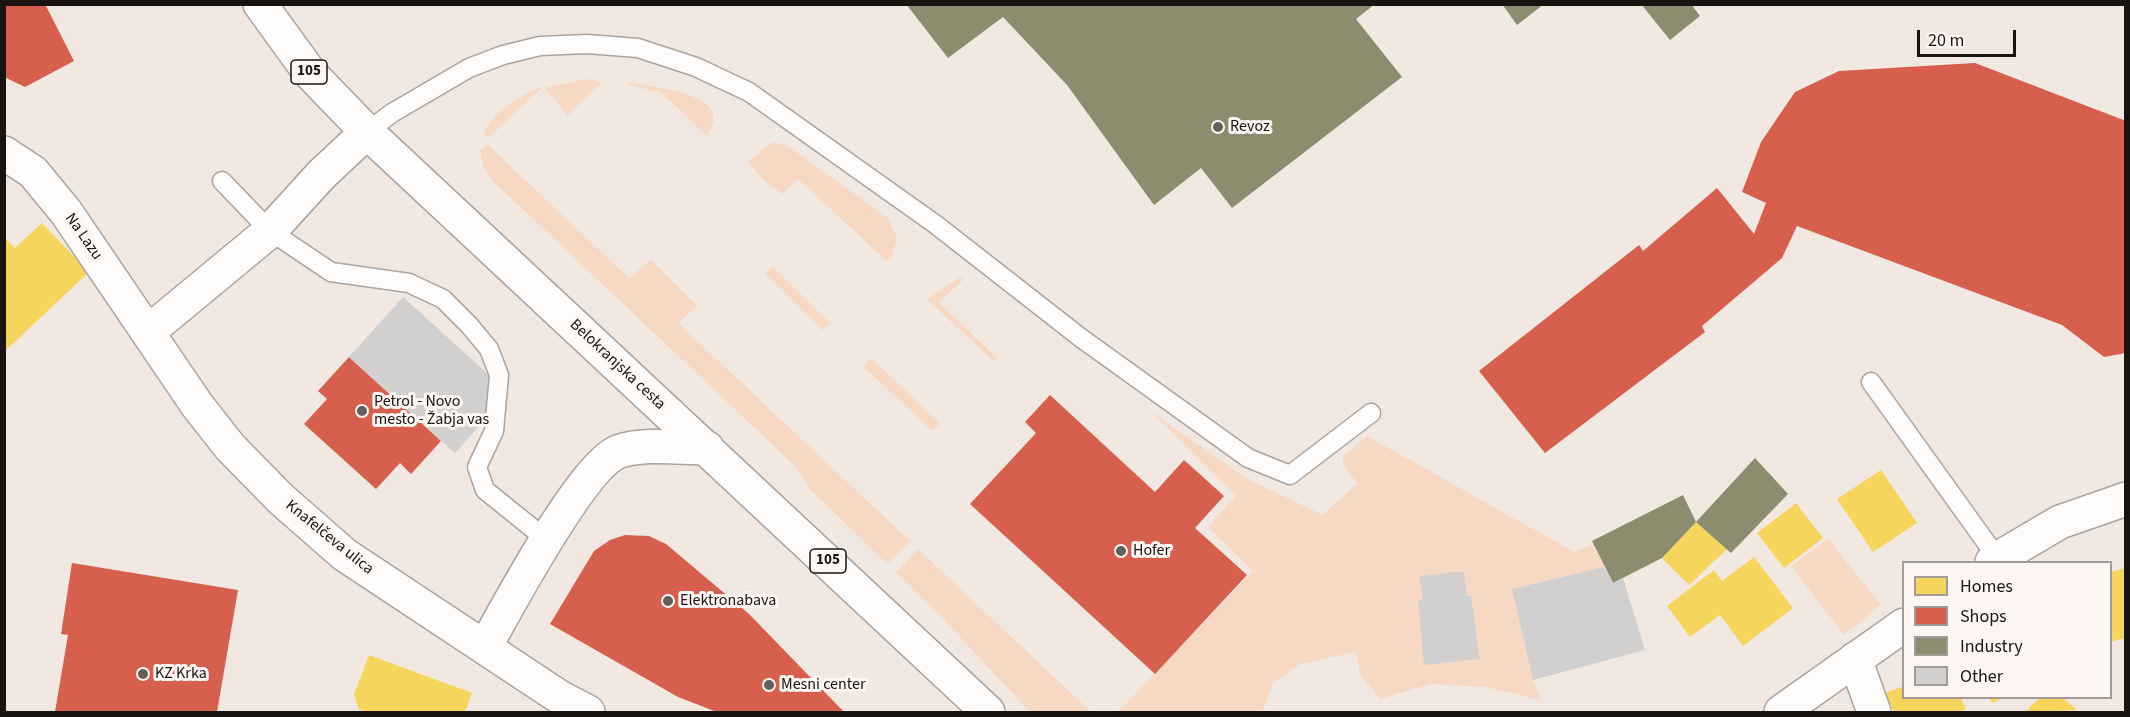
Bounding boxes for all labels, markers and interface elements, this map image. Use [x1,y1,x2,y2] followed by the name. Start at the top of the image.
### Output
[1920,18,2019,56] scale bar
[1928,28,1964,53] text: 20 m
[291,60,327,84] road number: 105
[1230,117,1270,137] place label: Revoz
[1211,120,1225,134] marker: Revoz
[60,210,106,264] street label: Na Lazu
[565,316,669,414] street label: Belokranjska cesta
[374,392,489,430] place label: Petrol - Novo mesto - Žabja vas
[355,404,369,418] marker: Petrol - Novo mesto - Žabja vas
[281,497,377,579] street label: Knafelčeva ulica
[1133,541,1170,561] place label: Hofer
[1114,544,1128,558] marker: Hofer
[810,549,846,573] road number: 105
[1902,561,2112,699] legend
[1960,574,2013,599] text: Homes
[680,591,776,611] place label: Elektronabava
[661,594,675,608] marker: Elektronabava
[1960,604,2007,629] text: Shops
[1960,634,2023,659] text: Industry
[155,664,207,684] place label: KZ Krka
[1960,664,2003,689] text: Other
[136,667,150,681] marker: KZ Krka
[781,675,865,695] place label: Mesni center
[762,678,776,692] marker: Mesni center

